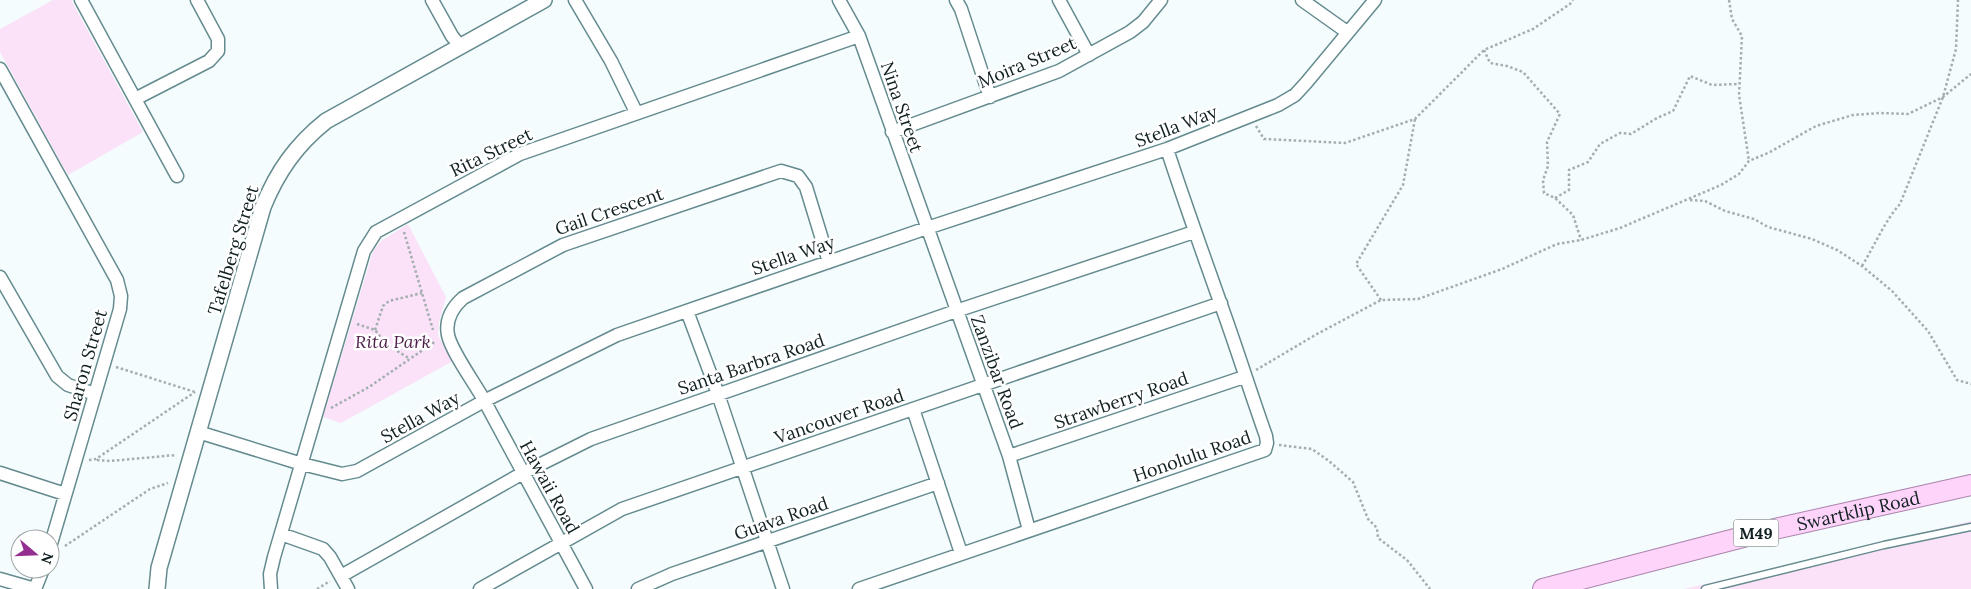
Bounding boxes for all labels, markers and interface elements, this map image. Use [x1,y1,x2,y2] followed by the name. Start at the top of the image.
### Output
[974,31,1080,93] street label: Moira Street
[876,58,928,156] street label: Nina Street
[1132,100,1221,152] street label: Stella Way
[446,122,536,182] street label: Rita Street
[202,182,264,318] street label: Tafelberg Street
[552,182,666,240] street label: Gail Crescent
[748,230,838,280] street label: Stella Way
[58,306,112,424] street label: Sharon Street
[966,312,1028,432] street label: Zanzibar Road
[675,328,827,400] street label: Santa Barbra Road
[355,330,431,353] park label: Rita Park
[1051,366,1191,434] street label: Strawberry Road
[770,383,907,449] street label: Vancouver Road
[377,386,464,448] street label: Stella Way
[1130,425,1254,487] street label: Honolulu Road
[515,436,585,538] street label: Hawaii Road
[1795,485,1922,535] street label: Swartklip Road
[731,491,831,545] street label: Guava Road
[1734,520,1778,546] road number: M49
[10,529,60,579] north arrow
[37,550,58,566] text: N

